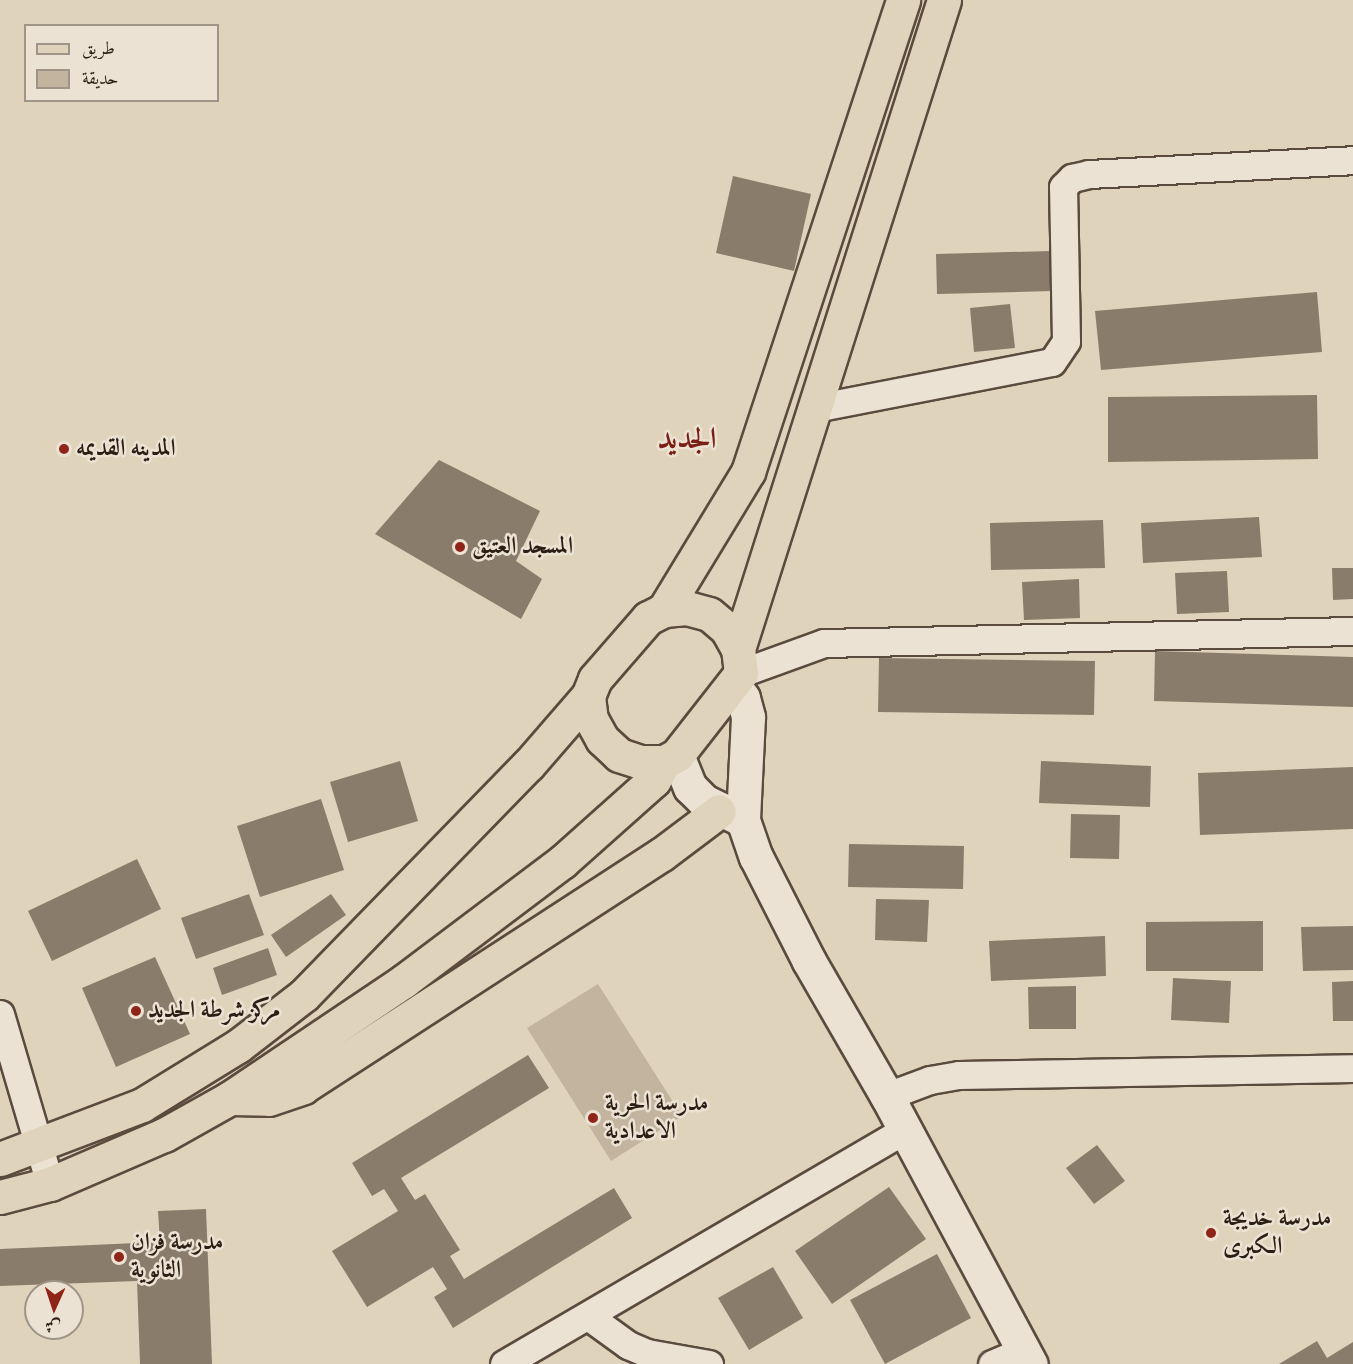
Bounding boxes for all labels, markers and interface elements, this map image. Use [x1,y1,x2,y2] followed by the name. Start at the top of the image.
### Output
[24,24,219,102] legend
[82,38,115,60] text: طريق
[82,68,118,90] text: حديقة
[657,422,717,458] district label: الجديد
[76,435,176,463] place label: المدينه القديمه
[57,442,71,456] marker: المدينه القديمه
[472,533,573,561] place label: المسجد العتيق
[453,540,467,554] marker: المسجد العتيق
[148,997,280,1025] place label: مركز شرطة الجديد
[129,1004,143,1018] marker: مركز شرطة الجديد
[605,1090,708,1146] place label: مدرسة الحرية الاعدادية
[586,1111,600,1125] marker: مدرسة الحرية الاعدادية
[1223,1205,1331,1261] place label: مدرسة خديجة الكبرى
[1204,1226,1218,1240] marker: مدرسة خديجة الكبرى
[131,1229,223,1285] place label: مدرسة فزان الثانوية
[112,1250,126,1264] marker: مدرسة فزان الثانوية
[24,1280,84,1340] north arrow
[45,1316,62,1336] text: ش

